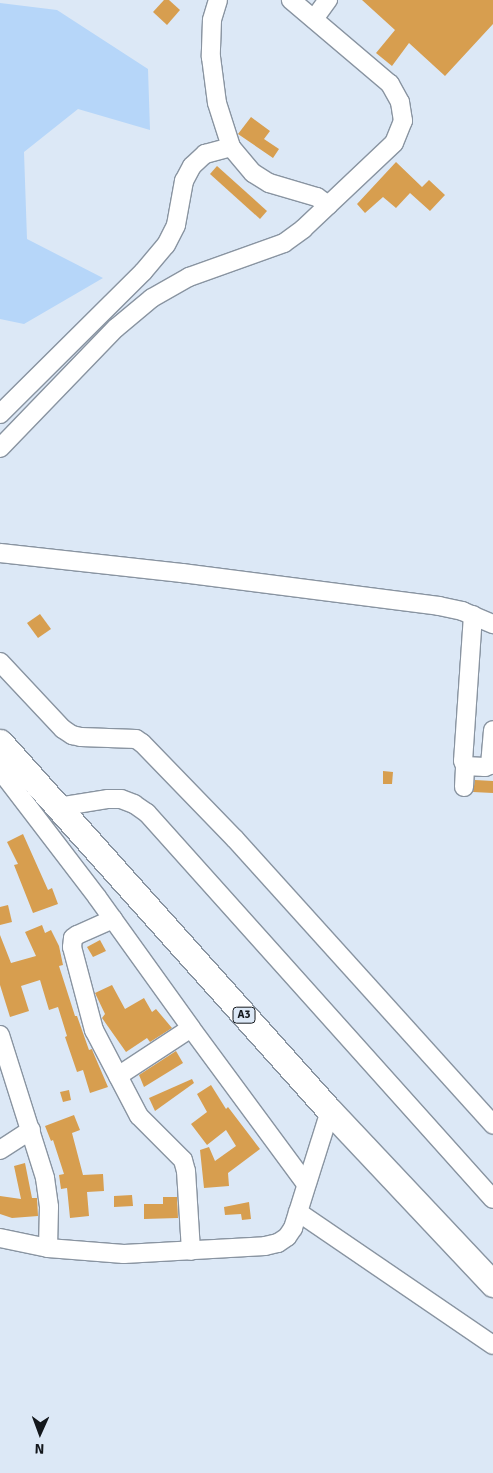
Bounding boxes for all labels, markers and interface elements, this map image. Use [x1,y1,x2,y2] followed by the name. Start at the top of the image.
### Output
[232,1006,256,1024] road number: A3
[15,1408,65,1458] north arrow
[34,1440,45,1457] text: N

